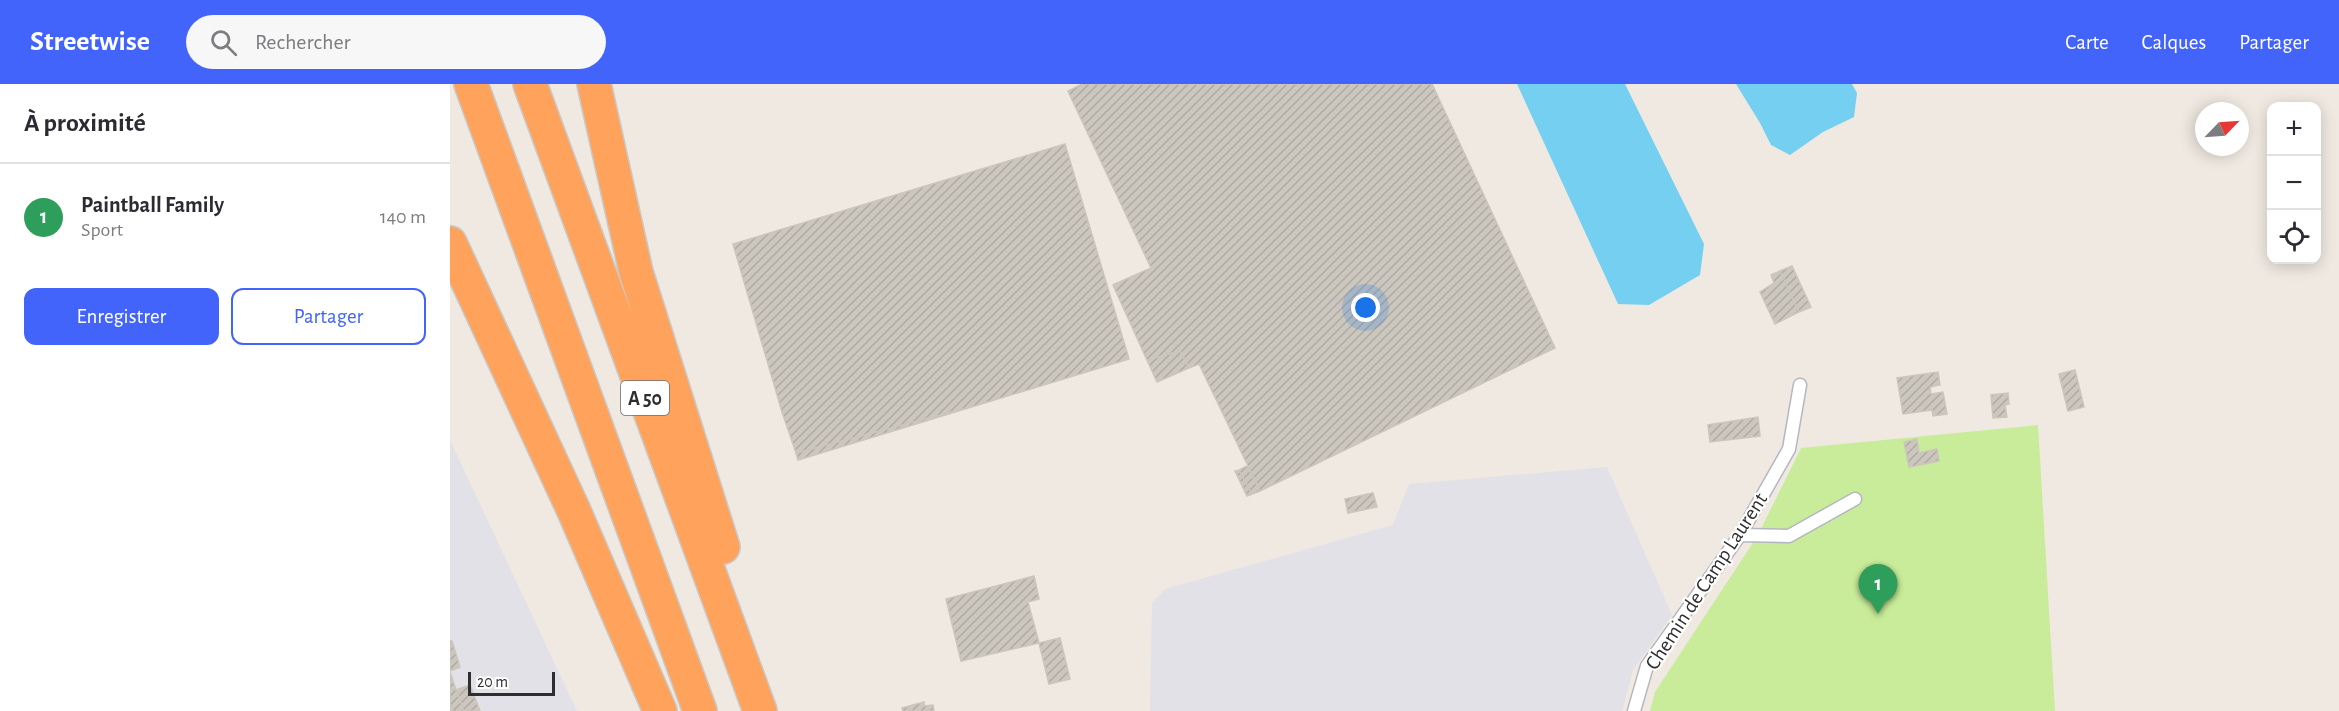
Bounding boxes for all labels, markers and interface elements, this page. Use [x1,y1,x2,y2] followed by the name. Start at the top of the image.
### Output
[186,15,606,69] search box
[207,26,240,59] icon: search
[30,28,150,56] text: Streetwise
[255,31,351,53] text: Rechercher
[2065,32,2109,53] text: Carte
[2142,32,2206,53] text: Calques
[2239,32,2309,53] text: Partager
[2195,102,2249,156] north arrow
[2267,102,2321,264] map controls
[2267,102,2321,156] button: +
[24,110,146,136] text: À proximité
[2267,156,2321,210] button: −
[81,194,224,216] text: Paintball Family
[40,207,47,227] text: 1
[380,207,426,227] text: 140 m
[2267,210,2321,264] button: locate
[81,220,123,240] text: Sport
[24,288,219,345] button: Enregistrer
[231,288,426,345] button: Partager
[1351,293,1380,322] your location
[621,381,669,415] road number: A 50
[1642,489,1771,673] street label: Chemin de Camp Laurent
[1858,564,1898,614] pin: 1
[468,669,555,696] scale bar
[477,674,508,690] text: 20 m

